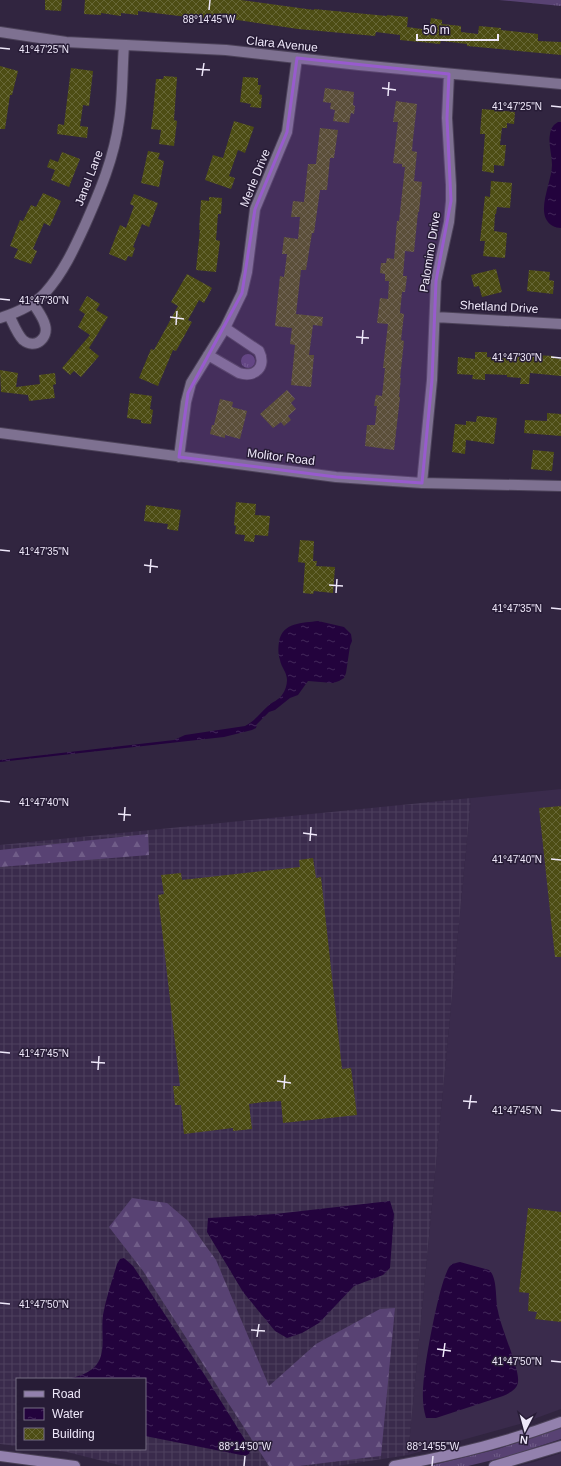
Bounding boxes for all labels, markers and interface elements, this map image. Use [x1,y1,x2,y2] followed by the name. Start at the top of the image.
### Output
[183,14,236,25] text: 88°14'45"W
[417,16,498,42] scale bar
[423,23,450,37] text: 50 m
[246,33,319,55] street label: Clara Avenue
[19,44,69,55] text: 41°47'25"N
[492,101,542,112] text: 41°47'25"N
[237,147,273,209] street label: Merle Drive
[72,148,106,208] street label: Janel Lane
[417,210,443,293] street label: Palomino Drive
[19,295,69,306] text: 41°47'30"N
[459,298,539,316] street label: Shetland Drive
[492,352,542,363] text: 41°47'30"N
[246,446,316,468] street label: Molitor Road
[19,546,69,557] text: 41°47'35"N
[492,603,542,614] text: 41°47'35"N
[19,797,69,808] text: 41°47'40"N
[492,854,542,865] text: 41°47'40"N
[19,1048,69,1059] text: 41°47'45"N
[492,1105,542,1116] text: 41°47'45"N
[19,1299,69,1310] text: 41°47'50"N
[492,1356,542,1367] text: 41°47'50"N
[16,1378,146,1450] legend
[52,1387,81,1401] text: Road
[52,1407,84,1421] text: Water
[505,1410,545,1450] north arrow
[52,1427,95,1441] text: Building
[519,1434,529,1446] text: N
[219,1441,272,1452] text: 88°14'50"W
[407,1441,460,1452] text: 88°14'55"W

